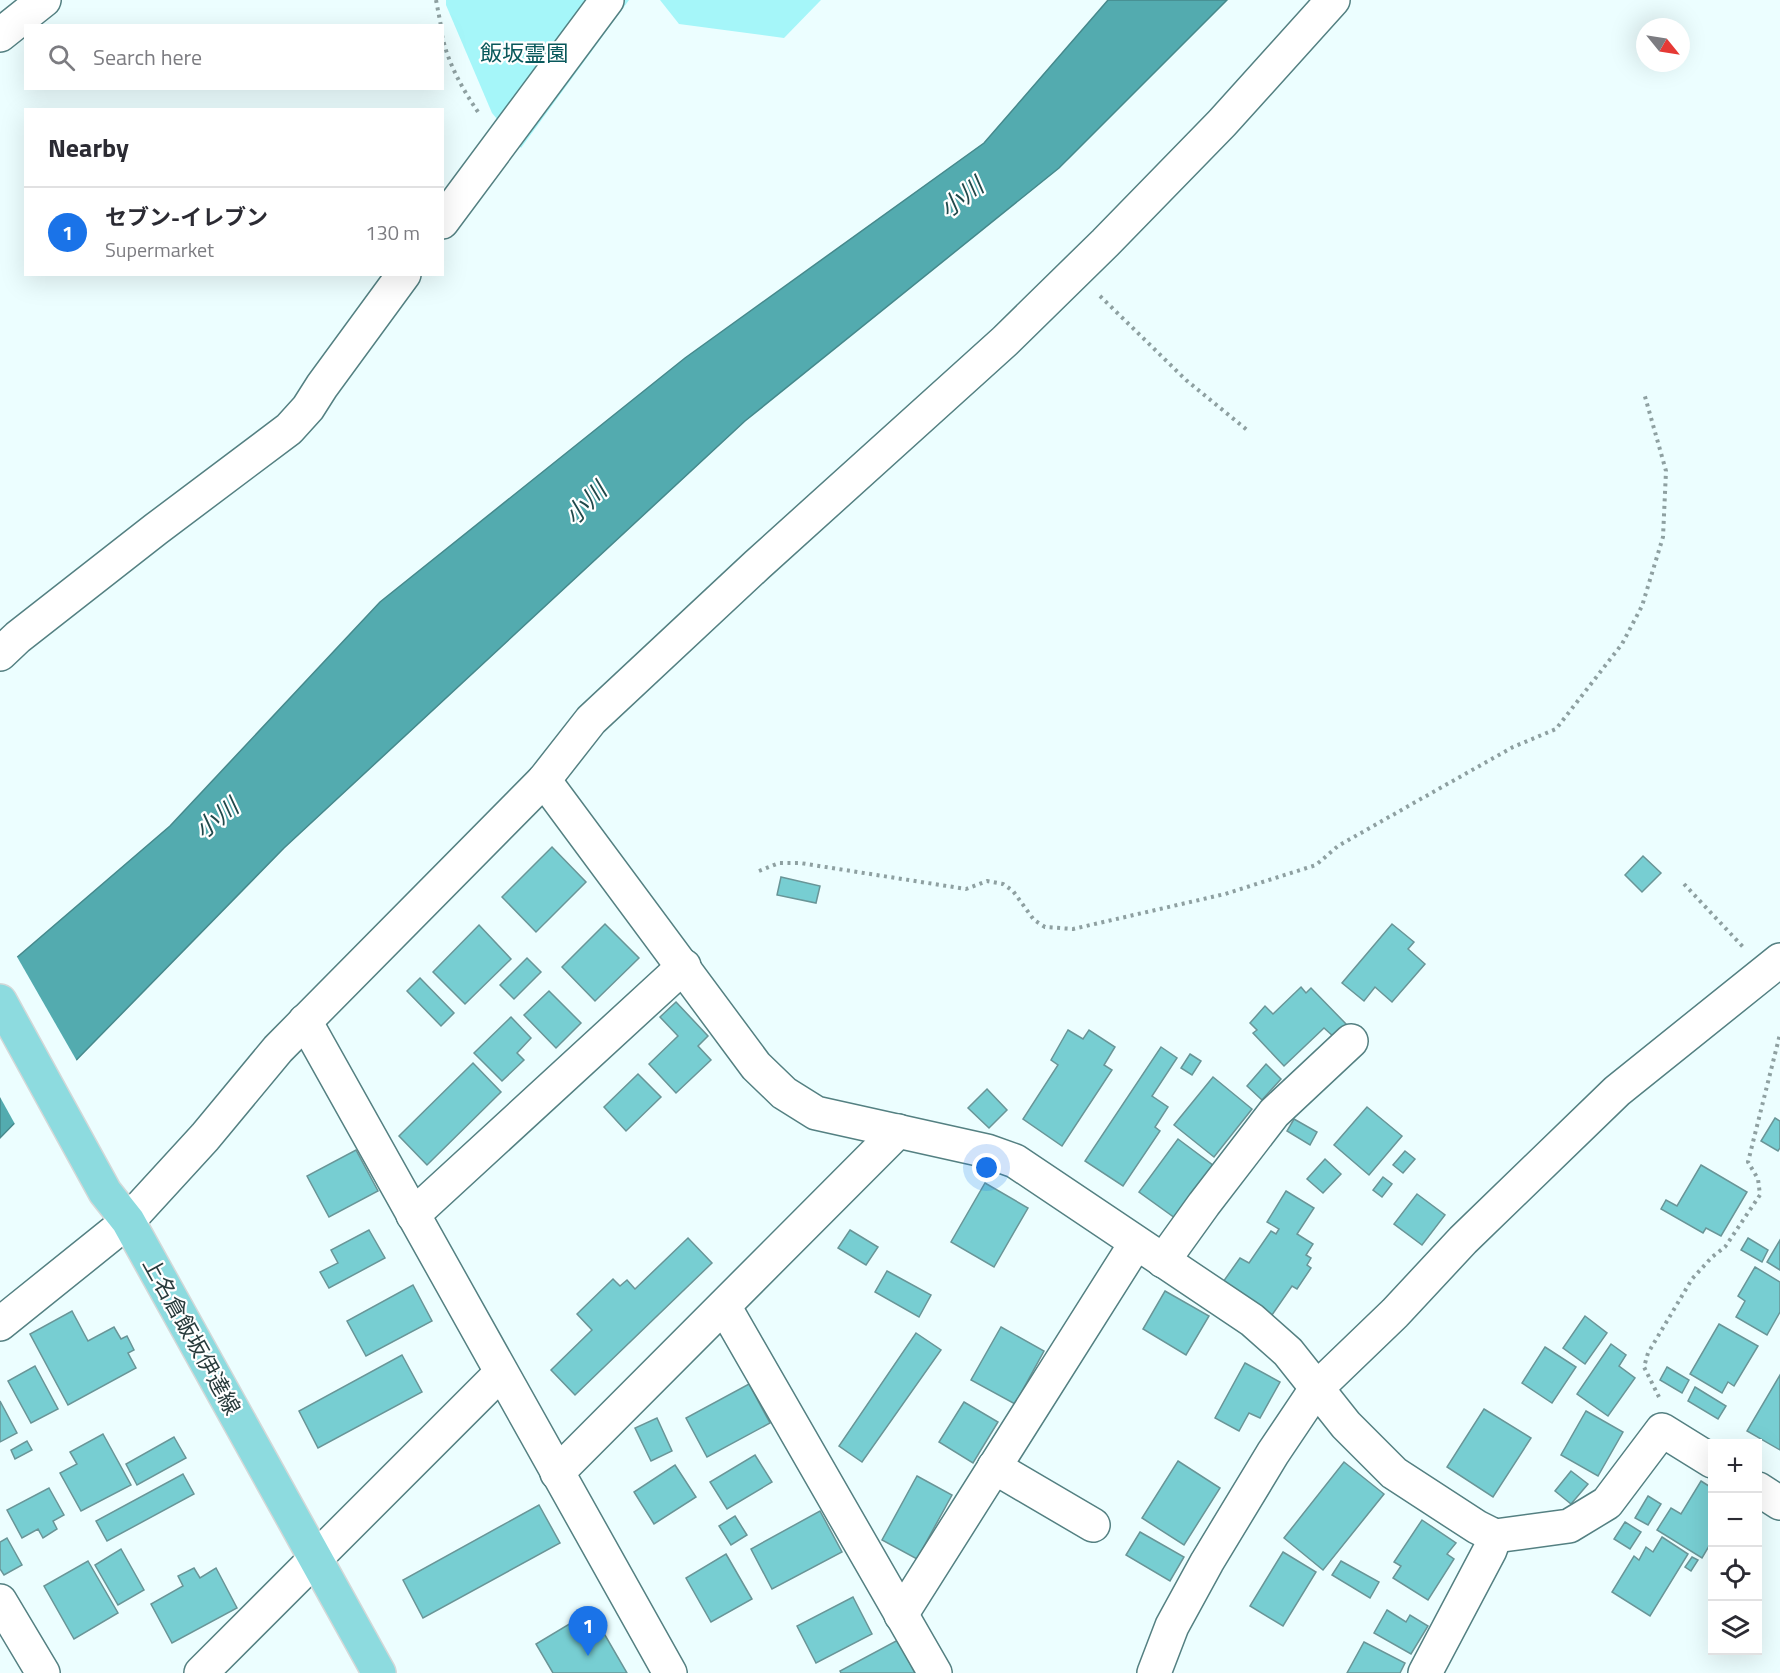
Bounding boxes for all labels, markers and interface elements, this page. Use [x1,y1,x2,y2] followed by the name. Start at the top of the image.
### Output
[1636,18,1690,72] north arrow
[24,24,444,90] search box
[480,36,568,70] park label: 飯坂霊園
[93,40,202,74] text: Search here
[45,41,78,74] icon: search
[48,128,129,167] text: Nearby
[931,166,993,226] water label: 小川
[105,200,268,234] text: セブン-イレブン
[62,217,73,248] text: 1
[365,217,420,248] text: 130 m
[105,234,214,265] text: Supermarket
[555,471,617,533] water label: 小川
[186,787,248,847] water label: 小川
[972,1153,1001,1182] your location
[134,1251,250,1421] street label: 上名倉飯坂伊達線
[1708,1439,1762,1655] map controls
[1708,1439,1762,1493] button: +
[1708,1493,1762,1547] button: −
[1708,1547,1762,1601] button: locate
[1708,1601,1762,1655] button: layers
[568,1606,608,1656] pin: 1

